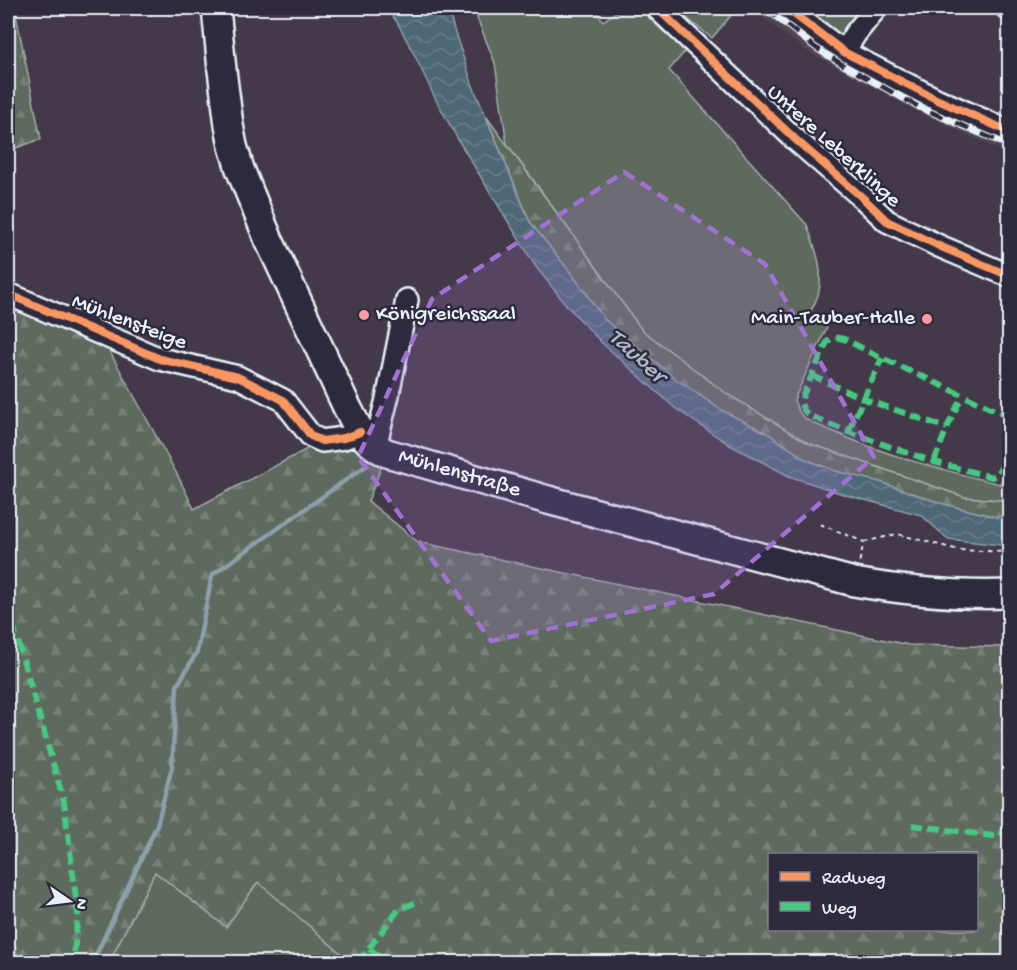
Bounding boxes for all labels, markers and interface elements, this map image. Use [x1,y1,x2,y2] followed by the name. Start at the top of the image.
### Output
[760,80,906,215] street label: Untere Leberklinge
[68,289,191,357] street label: Mühlensteige
[376,302,516,328] place label: Königreichssaal
[751,306,916,332] place label: Main-Tauber-Halle
[357,308,371,322] marker: Königreichssaal
[920,312,934,326] marker: Main-Tauber-Halle
[601,324,674,393] water label: Tauber
[395,444,524,504] street label: Mühlenstraße
[768,853,978,931] legend
[822,869,885,890] text: Radweg
[39,871,99,931] north arrow
[70,896,91,912] text: N
[822,899,857,920] text: Weg

